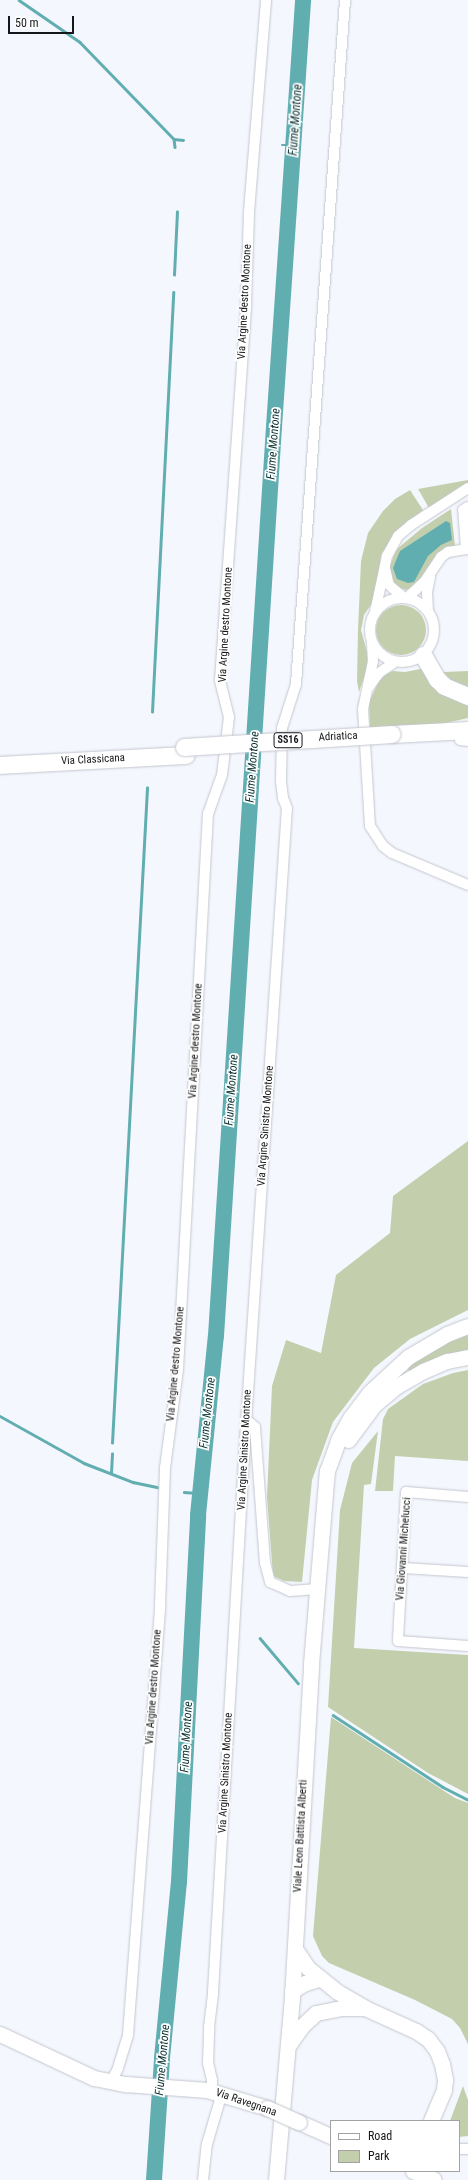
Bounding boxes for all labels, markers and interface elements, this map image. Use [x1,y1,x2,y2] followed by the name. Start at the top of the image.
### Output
[10,8,76,34] scale bar
[15,16,39,30] text: 50 m
[286,84,306,156] water label: Fiume Montone
[235,244,255,360] street label: Via Argine destro Montone
[264,408,284,480] water label: Fiume Montone
[216,567,236,683] street label: Via Argine destro Montone
[318,729,358,745] street label: Adriatica
[243,731,263,803] water label: Fiume Montone
[273,732,303,748] road number: SS16
[61,752,125,768] street label: Via Classicana
[186,983,206,1099] street label: Via Argine destro Montone
[222,1054,242,1126] water label: Fiume Montone
[255,1065,277,1187] street label: Via Argine Sinistro Montone
[164,1306,188,1422] street label: Via Argine destro Montone
[197,1377,219,1449] water label: Fiume Montone
[235,1389,255,1511] street label: Via Argine Sinistro Montone
[394,1497,414,1601] street label: Via Giovanni Michelucci
[143,1629,165,1745] street label: Via Argine destro Montone
[178,1701,196,1773] water label: Fiume Montone
[216,1712,236,1834] street label: Via Argine Sinistro Montone
[291,1779,311,1893] street label: Viale Leon Battista Alberti
[153,2024,173,2096] water label: Fiume Montone
[214,2086,278,2120] street label: Via Ravegnana
[330,2120,460,2172] legend
[368,2129,392,2143] text: Road
[368,2149,389,2163] text: Park

